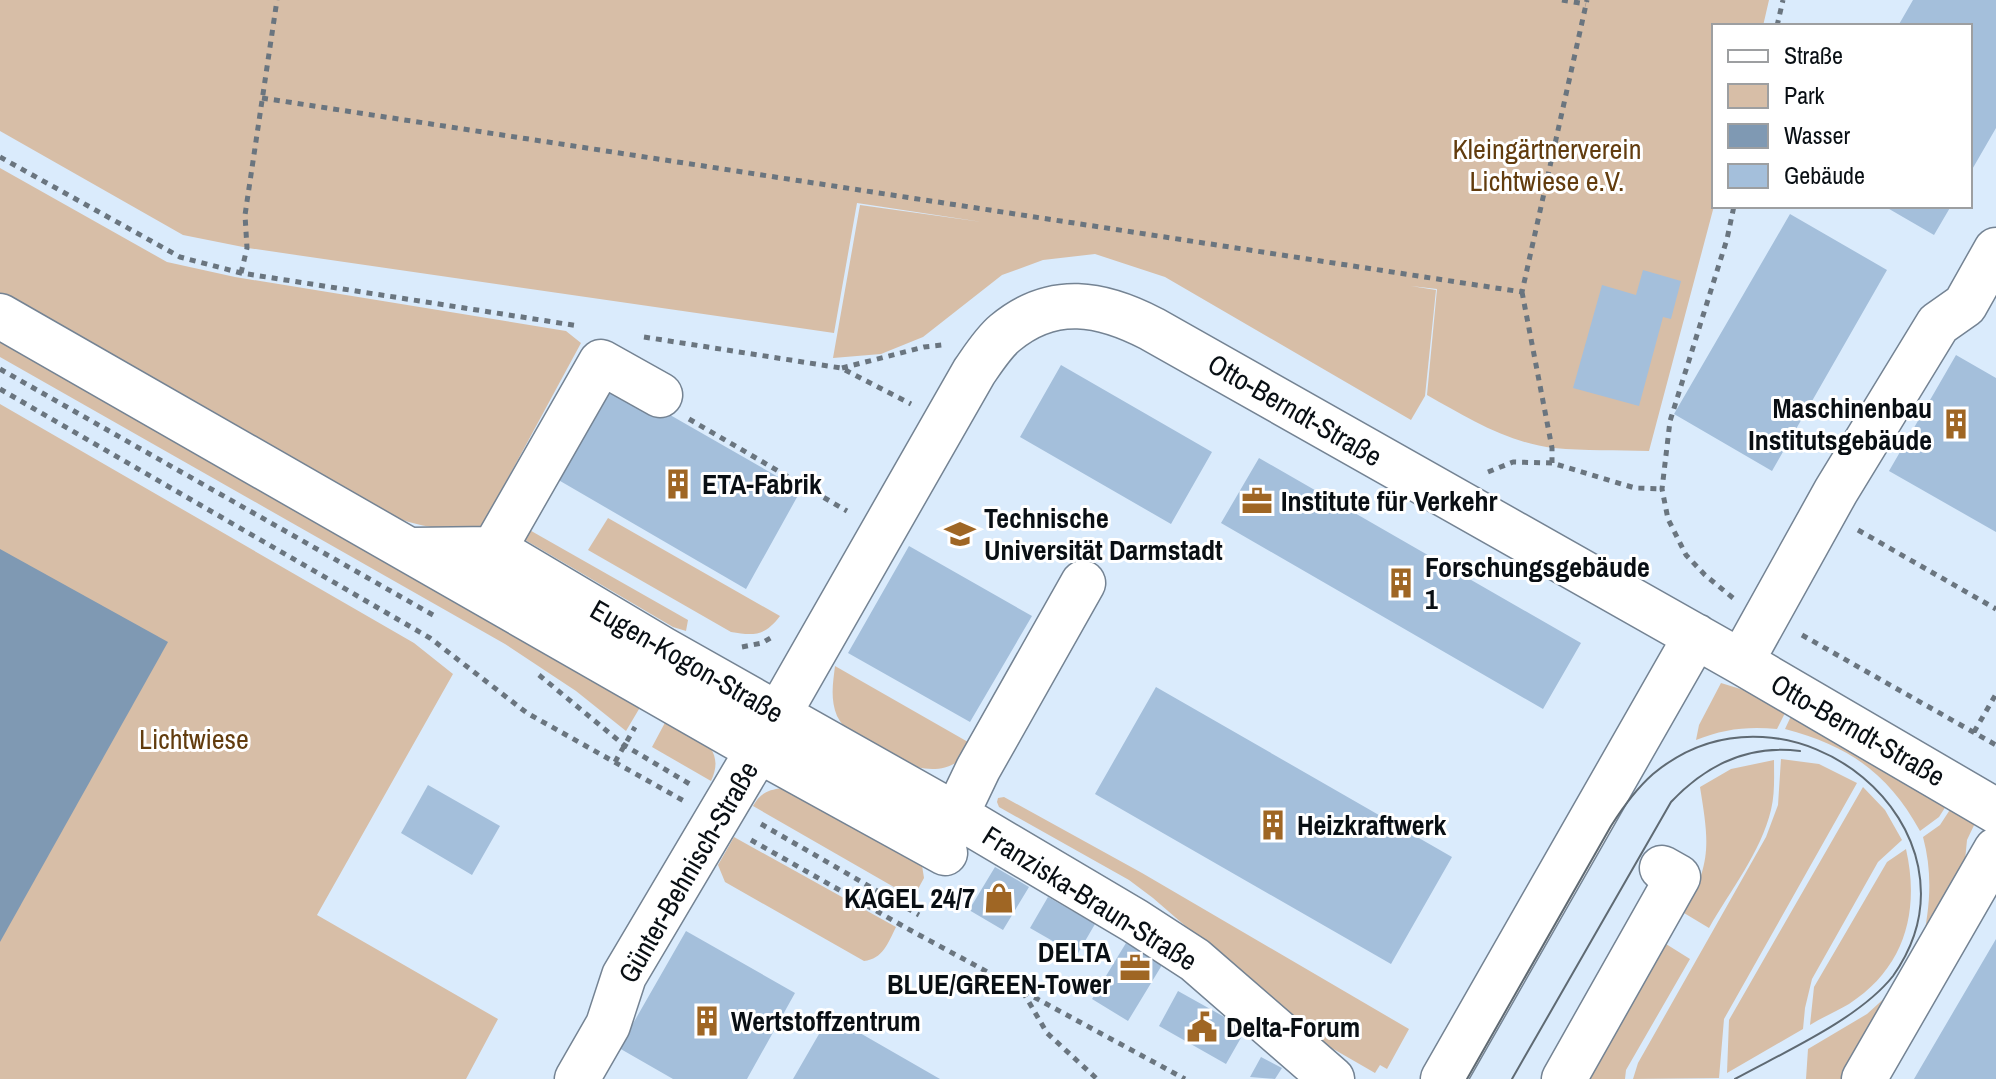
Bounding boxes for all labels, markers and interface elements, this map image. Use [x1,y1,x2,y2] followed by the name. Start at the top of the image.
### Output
[1712,24,1972,208] legend
[1784,39,1843,71] text: Straße
[1784,79,1825,111] text: Park
[1784,119,1850,151] text: Wasser
[1453,130,1641,200] park label: Kleingärtnerverein Lichtwiese e.V.
[1784,159,1865,191] text: Gebäude
[1201,345,1389,475] street label: Otto-Berndt-Straße
[1748,389,1932,459] place label: Maschinenbau Institutsgebäude
[1939,407,1973,441] building icon: Maschinenbau Institutsgebäude
[702,465,822,503] place label: ETA-Fabrik
[661,467,695,501] building icon: ETA-Fabrik
[1281,482,1498,520] place label: Institute für Verkehr
[1240,484,1274,518] office icon: Institute für Verkehr
[984,499,1223,569] place label: Technische Universität Darmstadt
[943,517,977,551] school or university icon: Technische Universität Darmstadt
[1425,548,1650,618] place label: Forschungsgebäude 1
[1384,566,1418,600] building icon: Forschungsgebäude 1
[584,590,790,732] street label: Eugen-Kogon-Straße
[1764,665,1952,795] street label: Otto-Berndt-Straße
[139,720,249,758] park label: Lichtwiese
[609,754,767,990] street label: Günter-Behnisch-Straße
[1297,806,1447,844] place label: Heizkraftwerk
[1256,808,1290,842] building icon: Heizkraftwerk
[976,817,1204,979] street label: Franziska-Braun-Straße
[844,879,975,917] place label: KAGEL 24/7
[982,881,1016,915] shop icon: KAGEL 24/7
[887,933,1111,1003] place label: DELTA BLUE/GREEN-Tower
[1118,951,1152,985] office icon: DELTA BLUE/GREEN-Tower
[731,1002,921,1040] place label: Wertstoffzentrum
[690,1004,724,1038] building icon: Wertstoffzentrum
[1226,1008,1360,1046] place label: Delta-Forum
[1185,1010,1219,1044] public building icon: Delta-Forum

